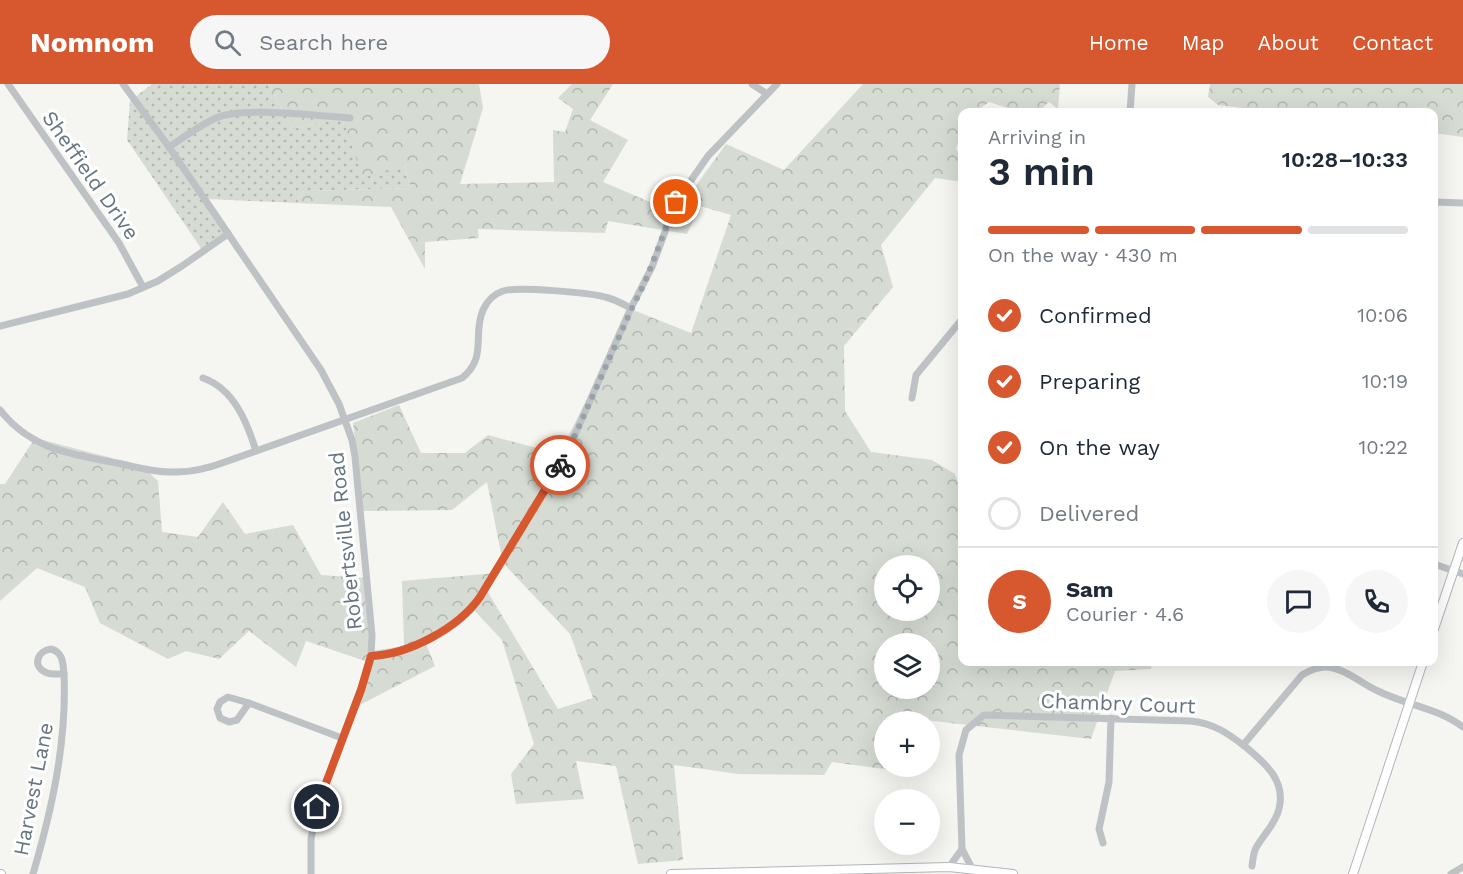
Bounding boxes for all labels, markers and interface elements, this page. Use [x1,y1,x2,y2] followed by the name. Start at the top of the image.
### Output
[190,15,610,69] search box
[30,26,154,59] text: Nomnom
[211,26,244,59] icon: search
[259,30,388,55] text: Search here
[1089,30,1149,55] text: Home
[1182,30,1225,55] text: Map
[1258,30,1319,55] text: About
[1352,30,1433,55] text: Contact
[37,106,145,244] street label: Sheffield Drive
[988,125,1086,149] text: Arriving in
[1282,147,1408,172] text: 10:28–10:33
[988,149,1095,194] text: 3 min
[650,176,701,227] pin
[659,185,692,218] icon: bag
[988,243,1178,267] text: On the way · 430 m
[988,299,1021,332] icon: check
[1039,303,1152,328] text: Confirmed
[1357,303,1408,327] text: 10:06
[988,365,1021,398] icon: check
[1039,369,1140,394] text: Preparing
[1362,369,1408,393] text: 10:19
[988,431,1021,464] icon: check
[530,435,590,495] courier
[1039,435,1160,460] text: On the way
[1359,435,1408,459] text: 10:22
[544,449,577,482] icon: bike
[323,451,367,631] street label: Robertsville Road
[1039,501,1139,526] text: Delivered
[874,555,940,855] map controls
[874,555,940,621] button: locate
[1267,570,1330,633] button: chat
[1345,570,1408,633] button: phone
[1066,577,1114,602] text: Sam
[1012,589,1027,614] text: S
[1066,602,1184,626] text: Courier · 4.6
[874,633,940,699] button: layers
[1040,688,1196,718] street label: Chambry Court
[874,711,940,777] button: +
[8,720,58,858] street label: Harvest Lane
[291,781,342,832] pin
[874,789,940,855] button: −
[300,790,333,823] icon: home

